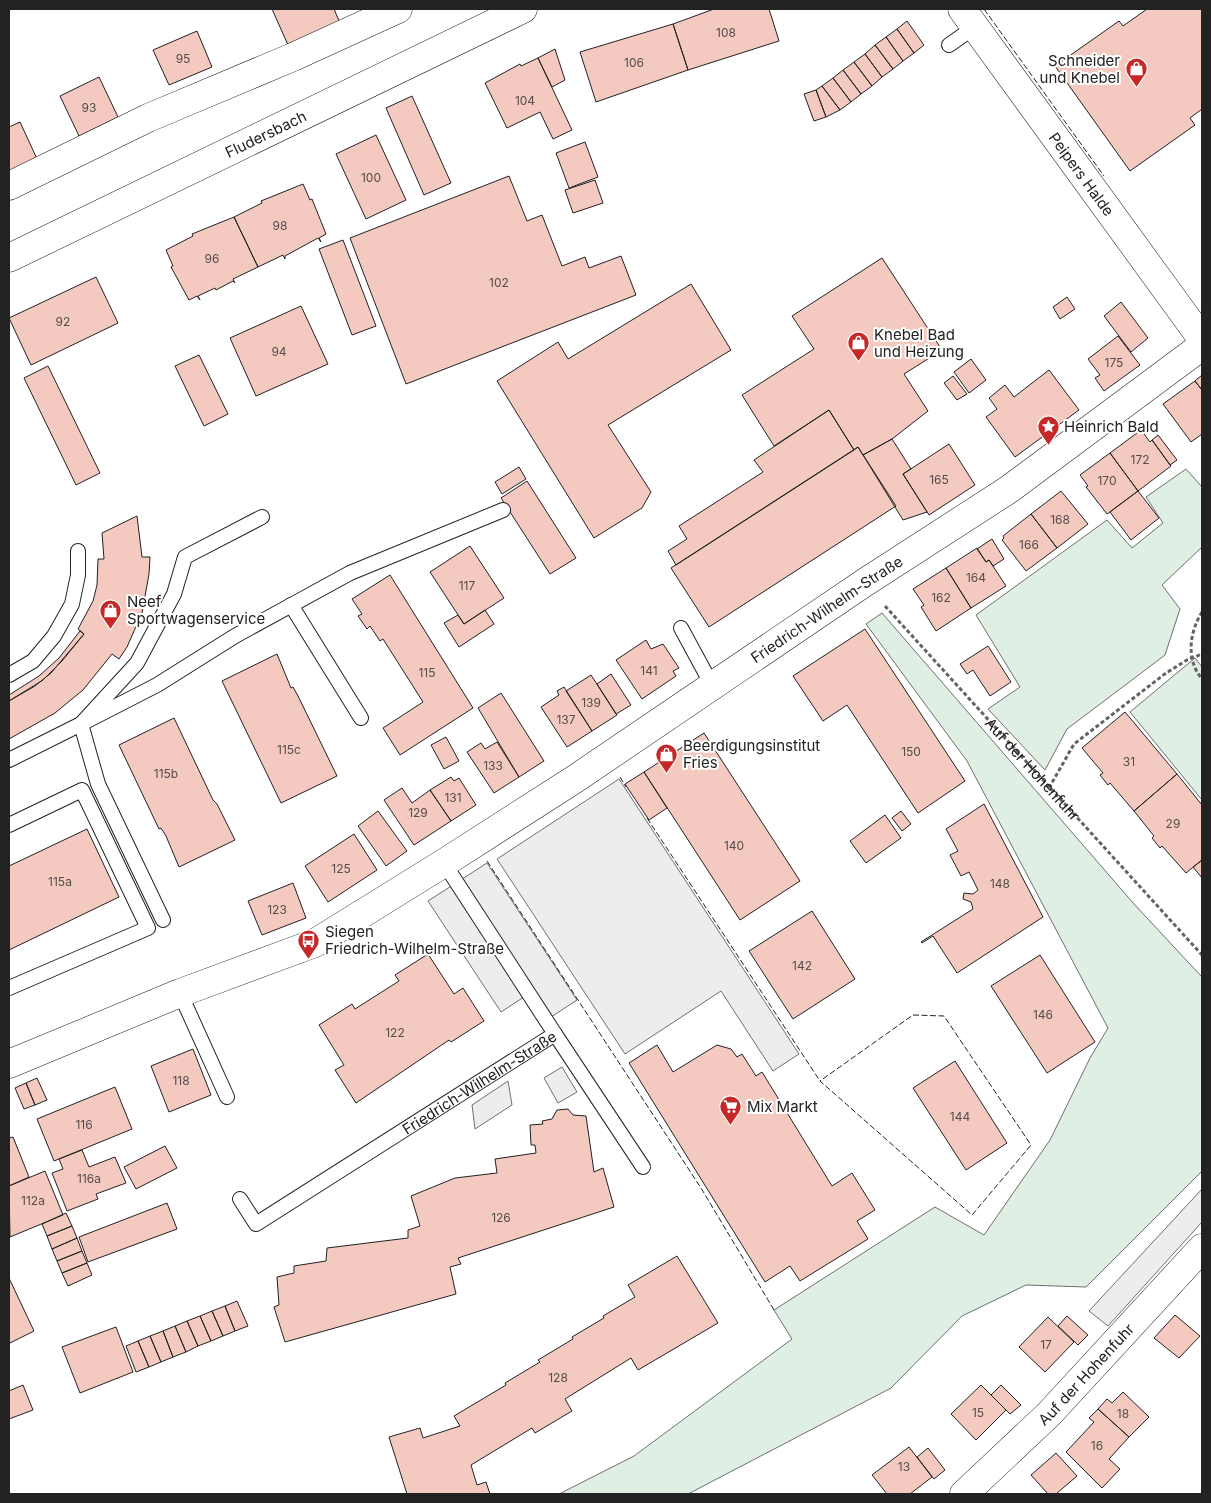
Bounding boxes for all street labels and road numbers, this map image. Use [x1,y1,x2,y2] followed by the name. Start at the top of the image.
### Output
[222,106,309,162] street label: Fludersbach
[1045,128,1119,220] street label: Peipers Halde
[747,551,906,667] street label: Friedrich-Wilhelm-Straße
[981,713,1085,825] street label: Auf der Hohenfuhr
[398,1026,560,1138] street label: Friedrich-Wilhelm-Straße
[1034,1319,1138,1429] street label: Auf der Hohenfuhr

